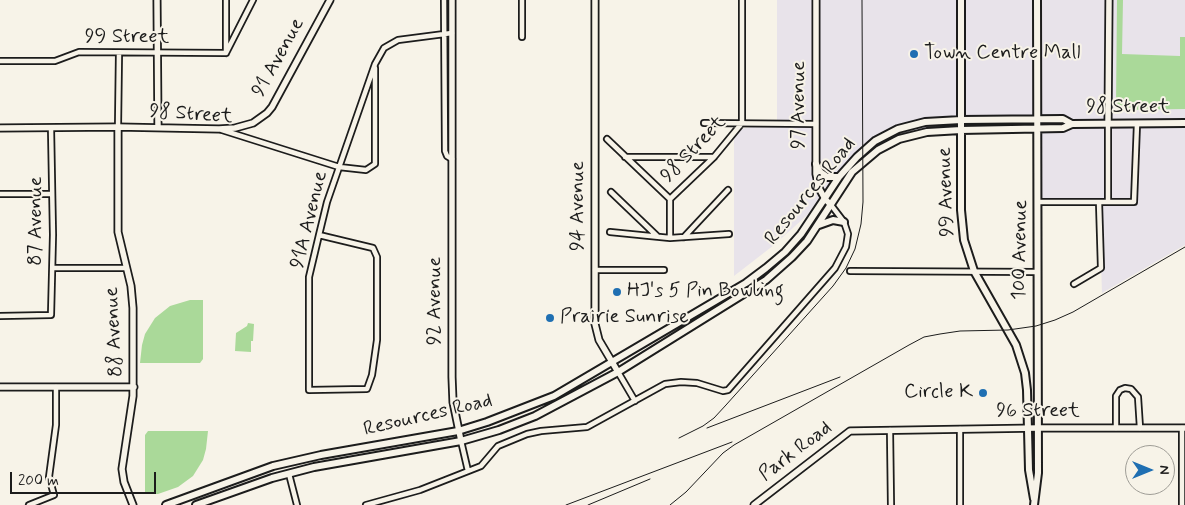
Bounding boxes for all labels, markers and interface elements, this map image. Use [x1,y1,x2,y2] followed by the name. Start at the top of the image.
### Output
[248,14,310,102] street label: 91 Avenue
[85,26,169,50] street label: 99 Street
[924,42,1080,66] place label: Town Centre Mall
[908,48,920,60] marker: Town Centre Mall
[788,61,812,149] street label: 97 Avenue
[1086,96,1170,120] street label: 98 Street
[149,100,233,130] street label: 98 Street
[656,112,732,188] street label: 98 Street
[760,133,862,251] street label: Resources Road
[933,147,961,237] street label: 99 Avenue
[567,161,591,251] street label: 94 Avenue
[286,169,334,271] street label: 91A Avenue
[25,176,49,266] street label: 87 Avenue
[1008,200,1034,300] street label: 100 Avenue
[424,257,448,345] street label: 92 Avenue
[627,280,784,304] place label: HJ's 5 Pin Bowling
[101,286,129,378] street label: 88 Avenue
[611,286,623,298] marker: HJ's 5 Pin Bowling
[560,306,689,330] place label: Prairie Sunrise
[544,312,556,324] marker: Prairie Sunrise
[904,381,973,405] place label: Circle K
[977,387,989,399] marker: Circle K
[361,390,495,442] street label: Resources Road
[996,400,1080,424] street label: 96 Street
[755,417,837,487] street label: Park Road
[1125,445,1175,495] north arrow
[12,462,159,494] scale bar
[1155,465,1173,475] text: N
[18,471,59,491] text: 200 m

